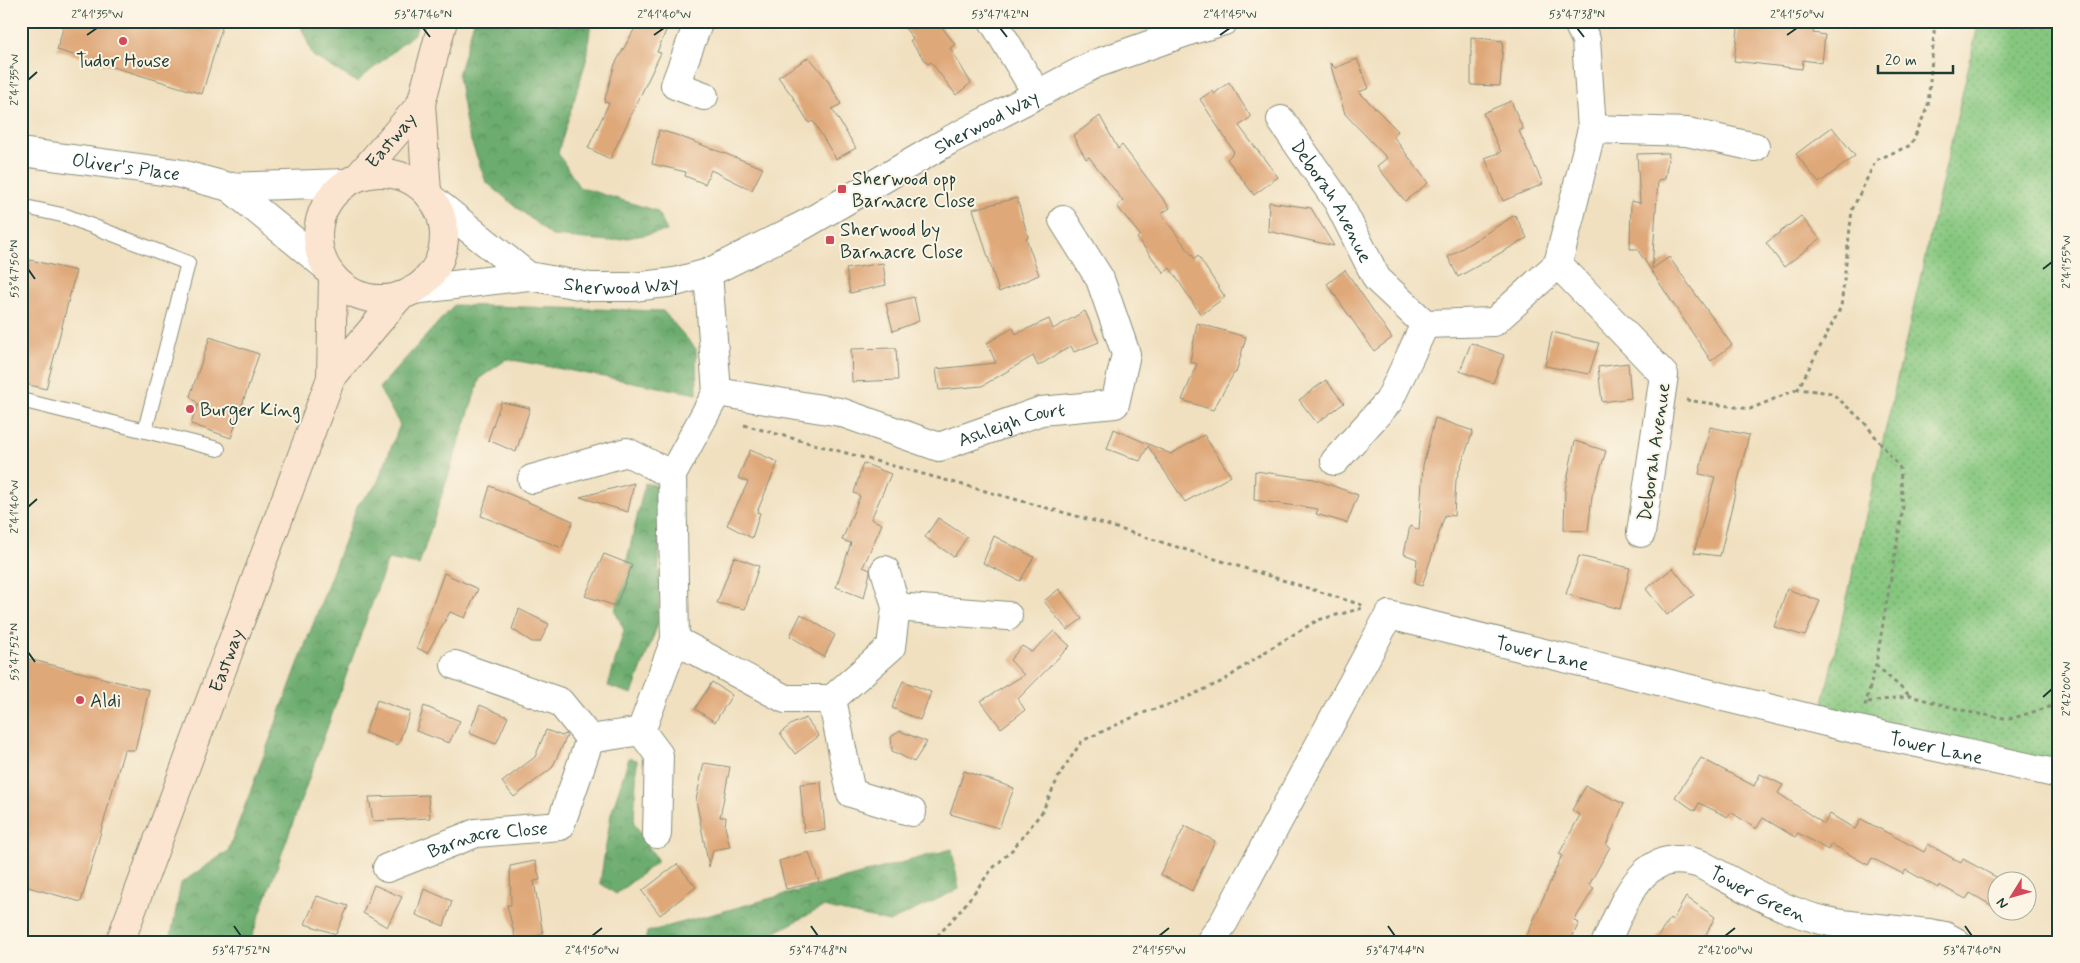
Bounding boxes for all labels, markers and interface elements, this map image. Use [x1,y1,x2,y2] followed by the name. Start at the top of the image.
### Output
[71,7,123,23] text: 2°41'35"W
[394,7,452,23] text: 53°47'46"N
[637,7,691,23] text: 2°41'40"W
[971,7,1029,23] text: 53°47'42"N
[1203,7,1257,23] text: 2°41'45"W
[1549,7,1605,23] text: 53°47'38"N
[1770,7,1824,23] text: 2°41'50"W
[117,35,129,47] marker: Tudor House
[1878,42,1952,74] scale bar
[76,49,170,74] place label: Tudor House
[1885,51,1917,71] text: 20 m
[7,54,23,106] text: 2°41'35"W
[930,85,1044,161] street label: Sherwood Way
[360,107,423,174] street label: Eastway
[1284,135,1378,267] street label: Deborah Avenue
[70,148,181,187] street label: Oliver's Place
[852,167,975,214] place label: Sherwood opp Barnacre Close
[836,183,848,195] marker: Sherwood opp Barnacre Close
[840,218,963,265] place label: Sherwood by Barnacre Close
[824,234,836,246] marker: Sherwood by Barnacre Close
[2059,235,2075,289] text: 2°41'55"W
[7,240,23,298] text: 53°47'50"N
[562,271,680,301] street label: Sherwood Way
[1632,381,1677,523] street label: Deborah Avenue
[200,398,301,425] place label: Burger King
[955,398,1066,453] street label: Ashleigh Court
[184,403,196,415] marker: Burger King
[7,480,23,534] text: 2°41'40"W
[7,623,23,681] text: 53°47'52"N
[204,625,250,696] street label: Eastway
[1493,631,1591,678] street label: Tower Lane
[2059,662,2075,716] text: 2°42'00"W
[90,689,121,714] place label: Aldi
[74,694,86,706] marker: Aldi
[1887,726,1985,771] street label: Tower Lane
[424,816,549,865] street label: Barnacre Close
[1705,861,1810,929] street label: Tower Green
[1988,870,2038,920] north arrow
[1992,894,2012,912] text: N
[212,943,270,959] text: 53°47'52"N
[565,943,619,959] text: 2°41'50"W
[789,943,847,959] text: 53°47'48"N
[1132,943,1186,959] text: 2°41'55"W
[1366,943,1424,959] text: 53°47'44"N
[1698,943,1752,959] text: 2°42'00"W
[1943,943,2001,959] text: 53°47'40"N

